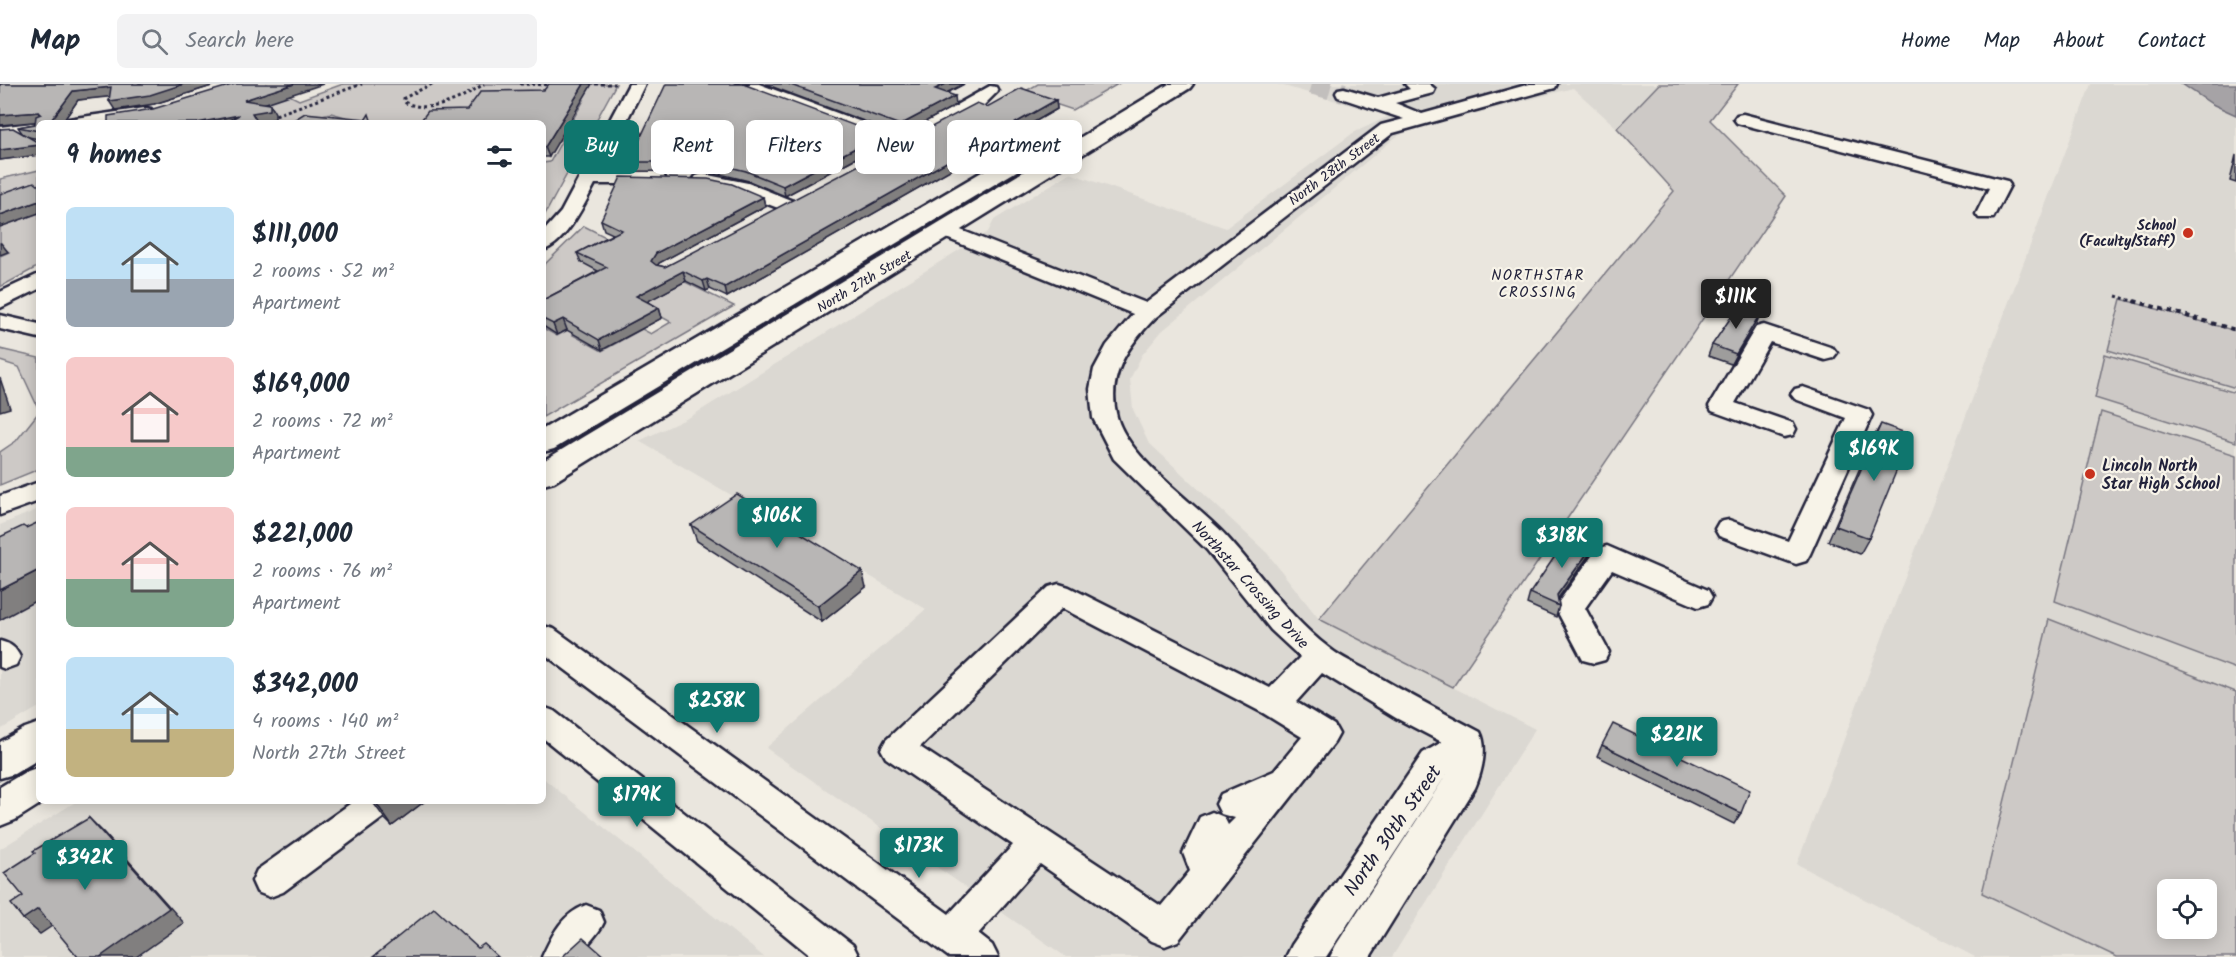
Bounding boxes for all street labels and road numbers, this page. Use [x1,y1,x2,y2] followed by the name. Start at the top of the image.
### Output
[1284,128,1385,212] street label: North 28th Street
[813,244,917,319] street label: North 27th Street
[1185,515,1315,655] street label: Northstar Crossing Drive
[1336,759,1451,904] street label: North 30th Street

